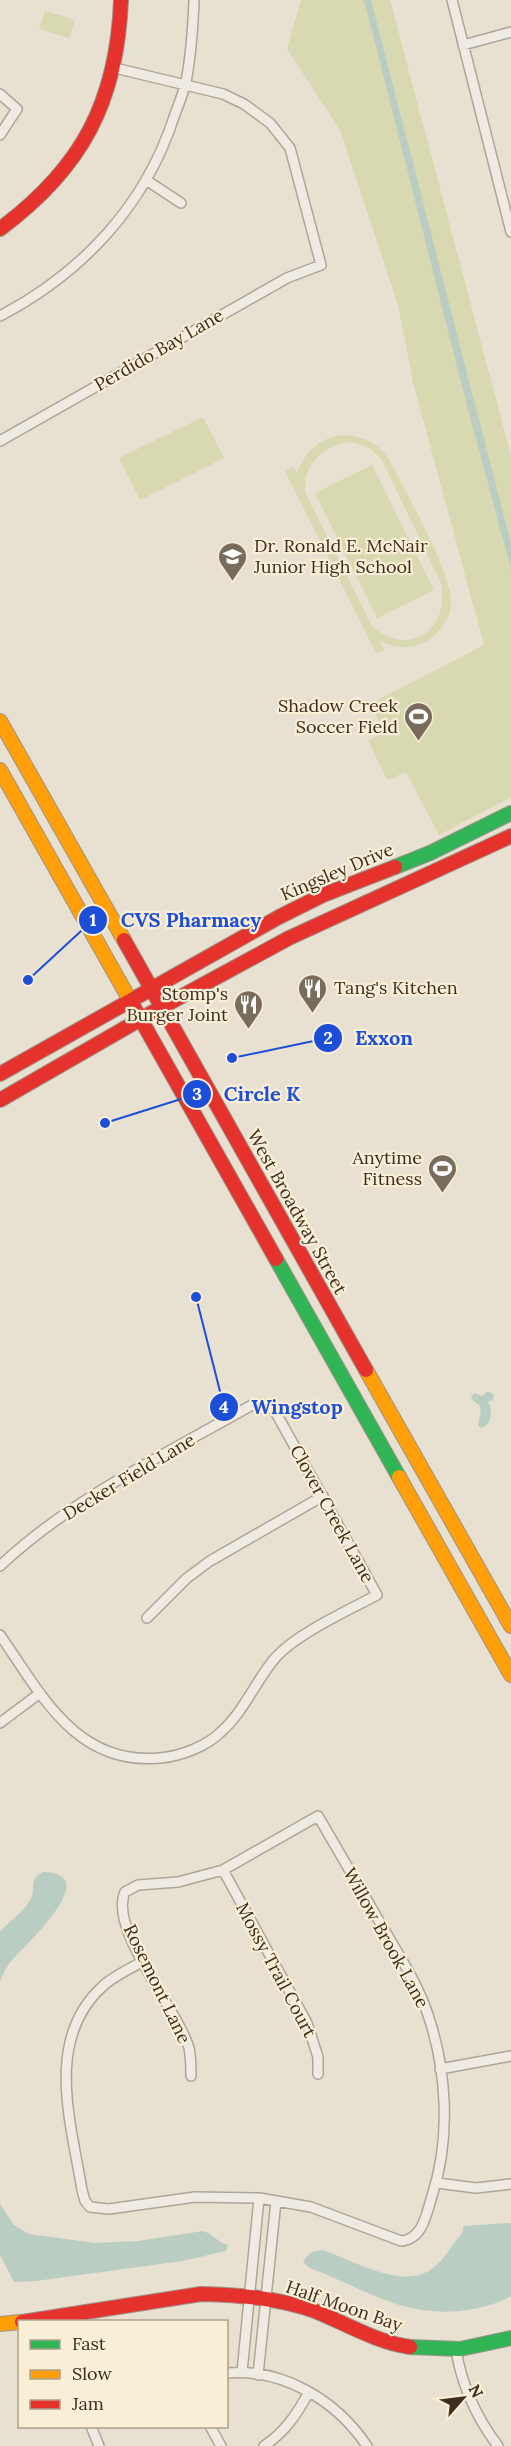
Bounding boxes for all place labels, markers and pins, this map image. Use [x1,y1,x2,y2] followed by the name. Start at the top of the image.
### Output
[253,534,428,578] place label: Dr. Ronald E. McNair Junior High School
[217,540,249,582] school or university icon: Dr. Ronald E. McNair Junior High School
[278,694,398,738] place label: Shadow Creek Soccer Field
[403,700,435,742] sports icon: Shadow Creek Soccer Field
[78,901,273,939] callout: CVS Pharmacy
[297,972,329,1014] restaurant icon: Tang's Kitchen
[334,976,458,999] place label: Tang's Kitchen
[126,982,228,1026] place label: Stomp's Burger Joint
[233,988,265,1030] restaurant icon: Stomp's Burger Joint
[313,1019,425,1057] callout: Exxon
[182,1075,312,1113] callout: Circle K
[351,1146,422,1190] place label: Anytime Fitness
[427,1152,459,1194] sports icon: Anytime Fitness
[209,1388,355,1426] callout: Wingstop

